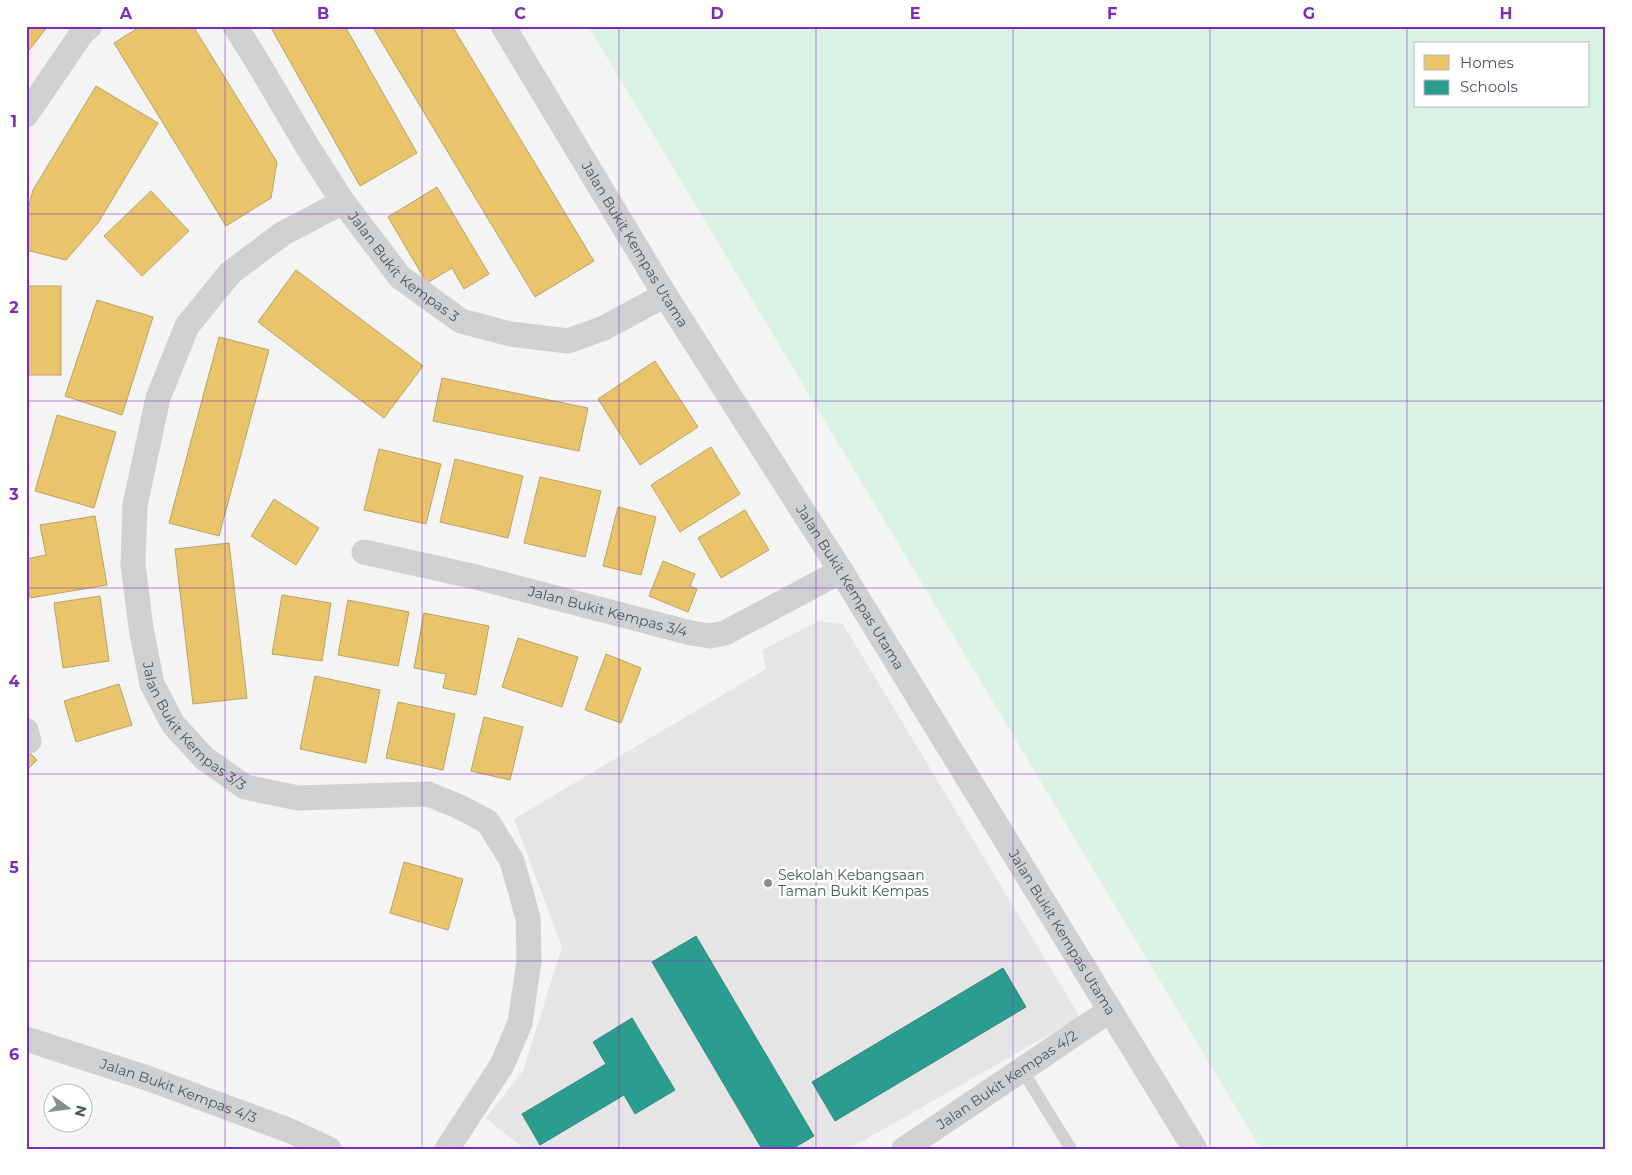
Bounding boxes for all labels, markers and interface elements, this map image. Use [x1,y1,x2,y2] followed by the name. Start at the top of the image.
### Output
[119,4,133,23] text: A
[317,4,329,23] text: B
[514,4,526,23] text: C
[710,4,724,23] text: D
[910,4,920,23] text: E
[1107,4,1117,23] text: F
[1303,4,1315,23] text: G
[1500,4,1512,23] text: H
[1414,42,1590,108] legend
[1460,53,1514,72] text: Homes
[1460,77,1518,96] text: Schools
[11,112,17,131] text: 1
[577,157,692,331] street label: Jalan Bukit Kempas Utama
[344,207,463,326] street label: Jalan Bukit Kempas 3
[9,298,19,317] text: 2
[8,485,19,504] text: 3
[792,501,908,673] street label: Jalan Bukit Kempas Utama
[525,582,690,641] street label: Jalan Bukit Kempas 3/4
[139,659,250,794] street label: Jalan Bukit Kempas 3/3
[8,672,20,691] text: 4
[1004,845,1120,1018] street label: Jalan Bukit Kempas Utama
[9,858,19,877] text: 5
[778,866,929,900] place label: Sekolah Kebangsaan Taman Bukit Kempas
[762,877,774,889] marker: Sekolah Kebangsaan Taman Bukit Kempas
[932,1026,1081,1134] street label: Jalan Bukit Kempas 4/2
[9,1045,19,1064] text: 6
[97,1054,260,1127] street label: Jalan Bukit Kempas 4/3
[42,1082,92,1132] north arrow
[71,1103,91,1119] text: N

